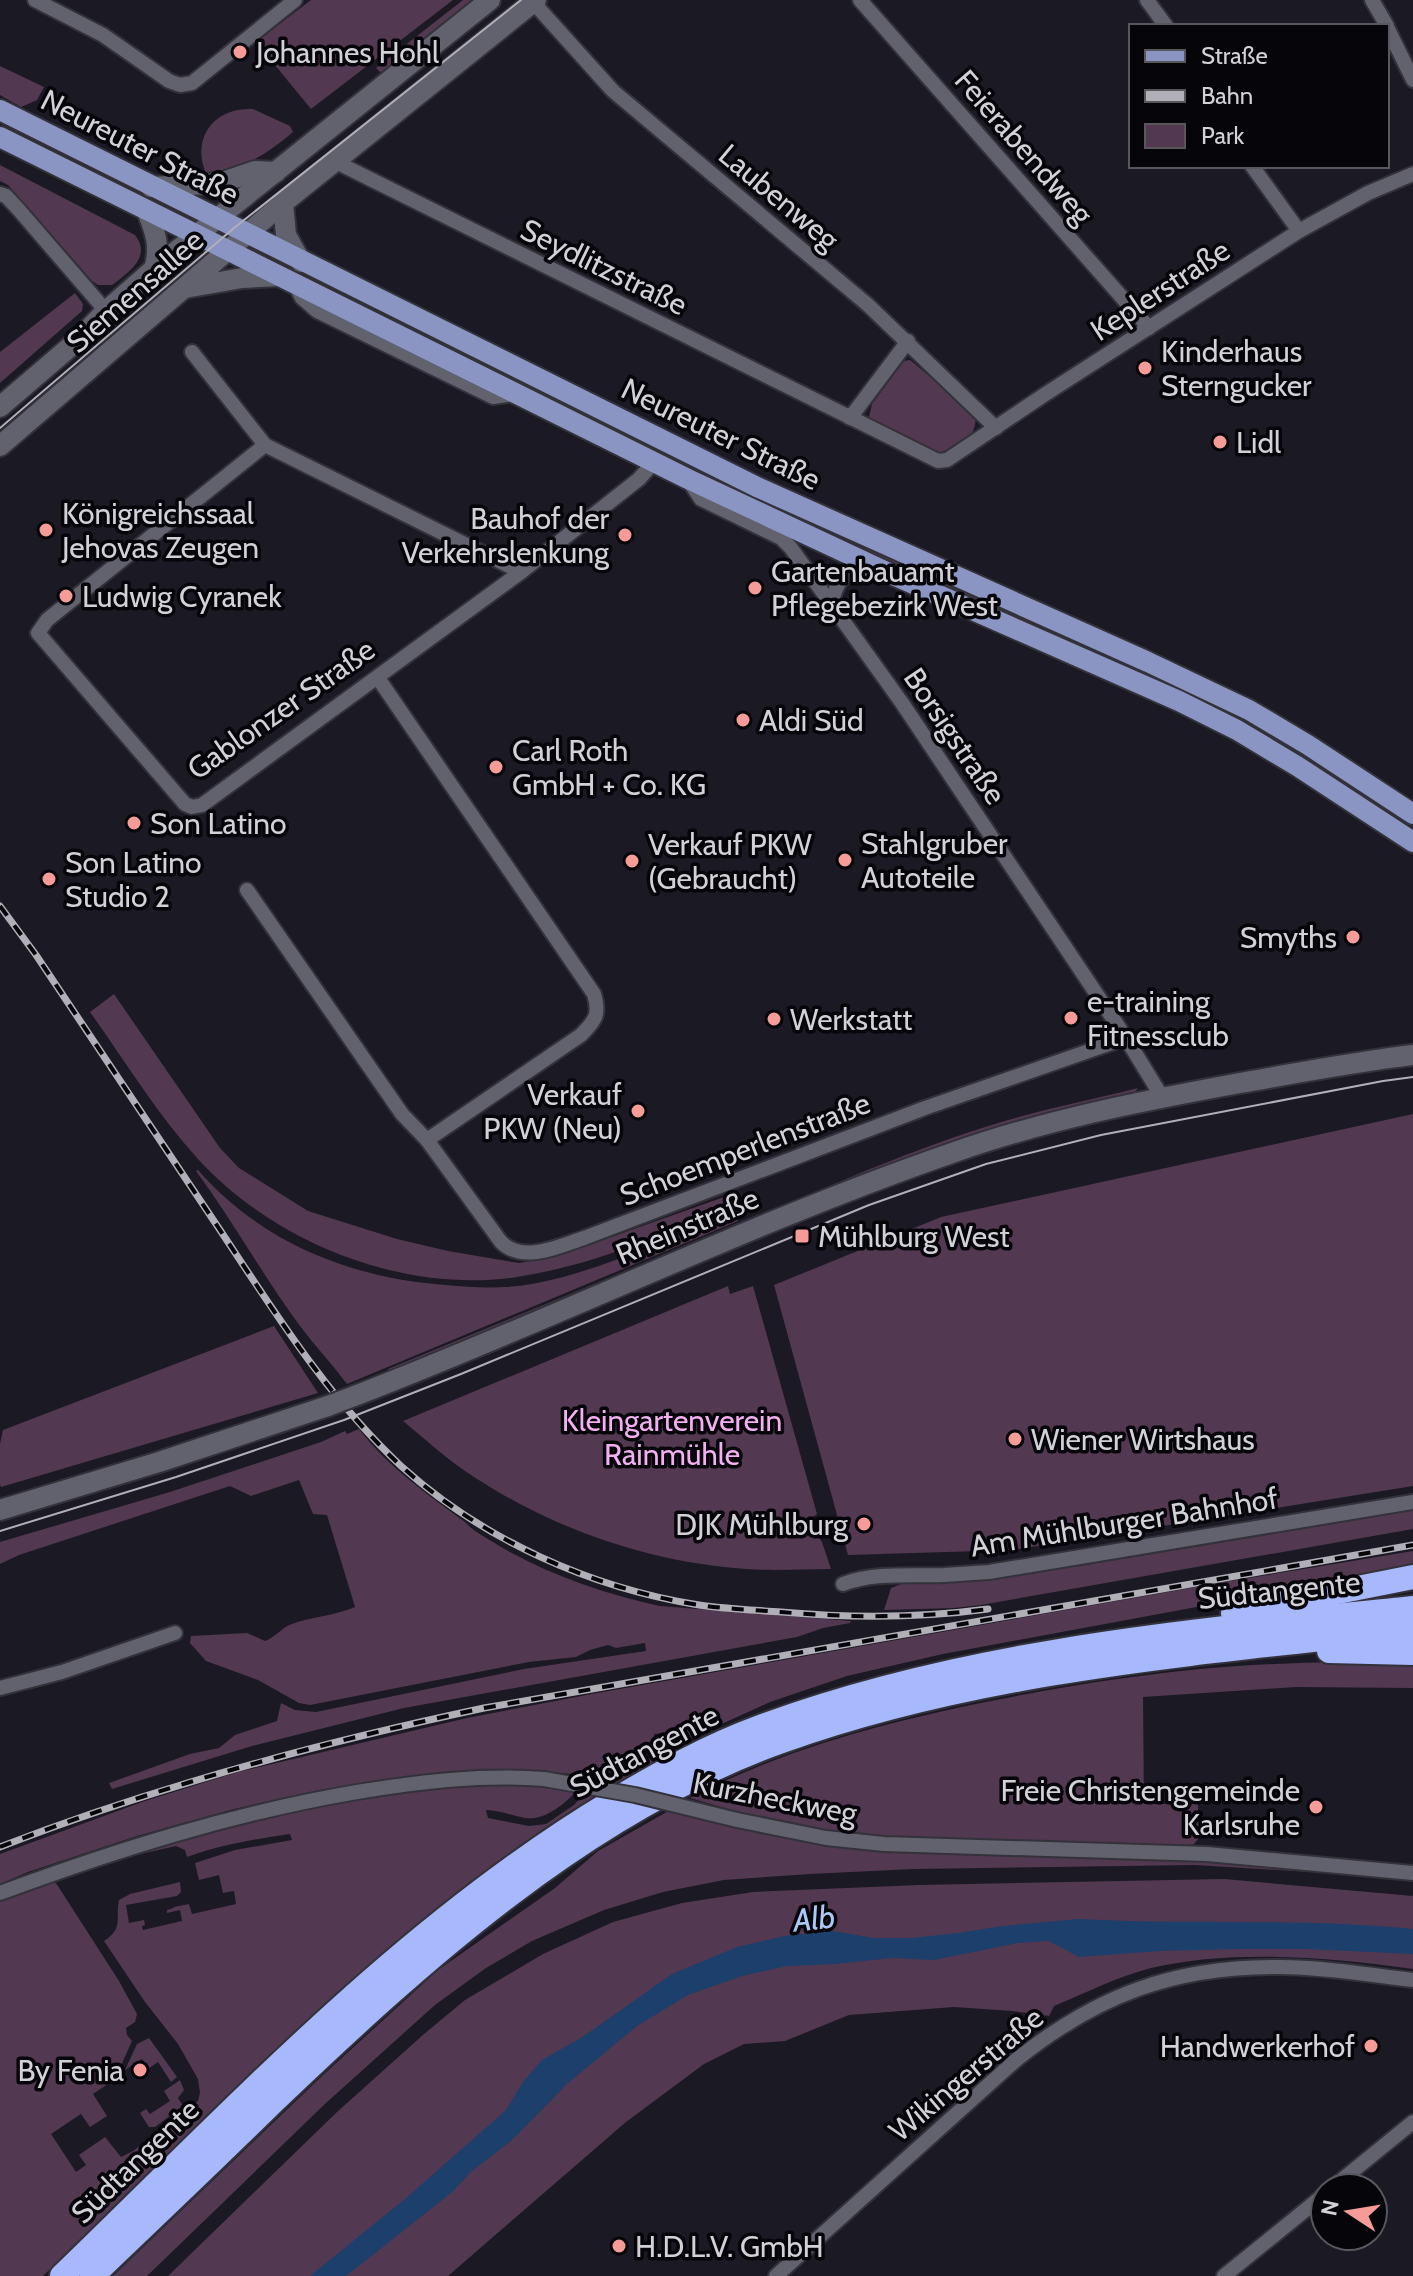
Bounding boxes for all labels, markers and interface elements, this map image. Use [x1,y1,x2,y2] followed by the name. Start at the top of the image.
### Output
[1129,24,1389,168] legend
[255,34,439,71] place label: Johannes Hohl
[1201,41,1268,70] text: Straße
[231,43,249,61] marker: Johannes Hohl
[947,62,1102,233] street label: Feierabendweg
[35,81,245,213] street label: Neureuter Straße
[1201,81,1253,110] text: Bahn
[1201,121,1244,150] text: Park
[711,136,847,259] street label: Laubenweg
[515,211,693,323] street label: Seydlitzstraße
[59,222,211,360] street label: Siemensallee
[1083,231,1237,349] street label: Keplerstraße
[1161,333,1312,404] place label: Kinderhaus Sterngucker
[1136,359,1154,377] marker: Kinderhaus Sterngucker
[615,370,827,498] street label: Neureuter Straße
[1236,424,1281,461] place label: Lidl
[1211,433,1229,451] marker: Lidl
[61,495,259,566] place label: Königreichssaal Jehovas Zeugen
[401,500,610,571] place label: Bauhof der Verkehrslenkung
[37,521,55,539] marker: Königreichssaal Jehovas Zeugen
[616,526,634,544] marker: Bauhof der Verkehrslenkung
[771,553,998,624] place label: Gartenbauamt Pflegebezirk West
[82,578,282,615] place label: Ludwig Cyranek
[746,579,764,597] marker: Gartenbauamt Pflegebezirk West
[57,587,75,605] marker: Ludwig Cyranek
[180,631,382,787] street label: Gablonzer Straße
[896,661,1014,811] street label: Borsigstraße
[759,702,864,739] place label: Aldi Süd
[734,711,752,729] marker: Aldi Süd
[512,732,706,803] place label: Carl Roth GmbH + Co. KG
[487,758,505,776] marker: Carl Roth GmbH + Co. KG
[150,805,286,842] place label: Son Latino
[125,814,143,832] marker: Son Latino
[861,825,1008,896] place label: Stahlgruber Autoteile
[648,826,813,897] place label: Verkauf PKW (Gebraucht)
[65,844,201,915] place label: Son Latino Studio 2
[836,851,854,869] marker: Stahlgruber Autoteile
[623,852,641,870] marker: Verkauf PKW (Gebraucht)
[40,870,58,888] marker: Son Latino Studio 2
[1240,919,1337,956] place label: Smyths
[1344,928,1362,946] marker: Smyths
[1087,983,1229,1054] place label: e-training Fitnessclub
[790,1001,912,1038] place label: Werkstatt
[1062,1009,1080,1027] marker: e-training Fitnessclub
[765,1010,783,1028] marker: Werkstatt
[483,1076,622,1147] place label: Verkauf PKW (Neu)
[615,1084,875,1214] street label: Schoemperlenstraße
[629,1102,647,1120] marker: Verkauf PKW (Neu)
[610,1179,764,1273] street label: Rheinstraße
[818,1218,1010,1255] place label: Mühlburg West
[793,1227,811,1245] marker: Mühlburg West
[562,1402,782,1473] park label: Kleingartenverein Rainmühle
[1031,1421,1255,1458] place label: Wiener Wirtshaus
[1006,1430,1024,1448] marker: Wiener Wirtshaus
[968,1479,1280,1565] street label: Am Mühlburger Bahnhof
[675,1506,849,1543] place label: DJK Mühlburg
[855,1515,873,1533] marker: DJK Mühlburg
[1196,1563,1362,1617] street label: Südtangente
[563,1696,725,1806] street label: Südtangente
[690,1764,861,1832] street label: Kurzheckweg
[1001,1772,1300,1843] place label: Freie Christengemeinde Karlsruhe
[1307,1798,1325,1816] marker: Freie Christengemeinde Karlsruhe
[789,1896,837,1940] water label: Alb
[881,1999,1051,2149] street label: Wikingerstraße
[1160,2028,1355,2065] place label: Handwerkerhof
[1362,2037,1380,2055] marker: Handwerkerhof
[18,2052,125,2089] place label: By Fenia
[131,2061,149,2079] marker: By Fenia
[63,2091,207,2231] street label: Südtangente
[1309,2172,1389,2252] north arrow
[1315,2198,1345,2218] text: N
[635,2228,824,2265] place label: H.D.L.V. GmbH
[610,2237,628,2255] marker: H.D.L.V. GmbH

